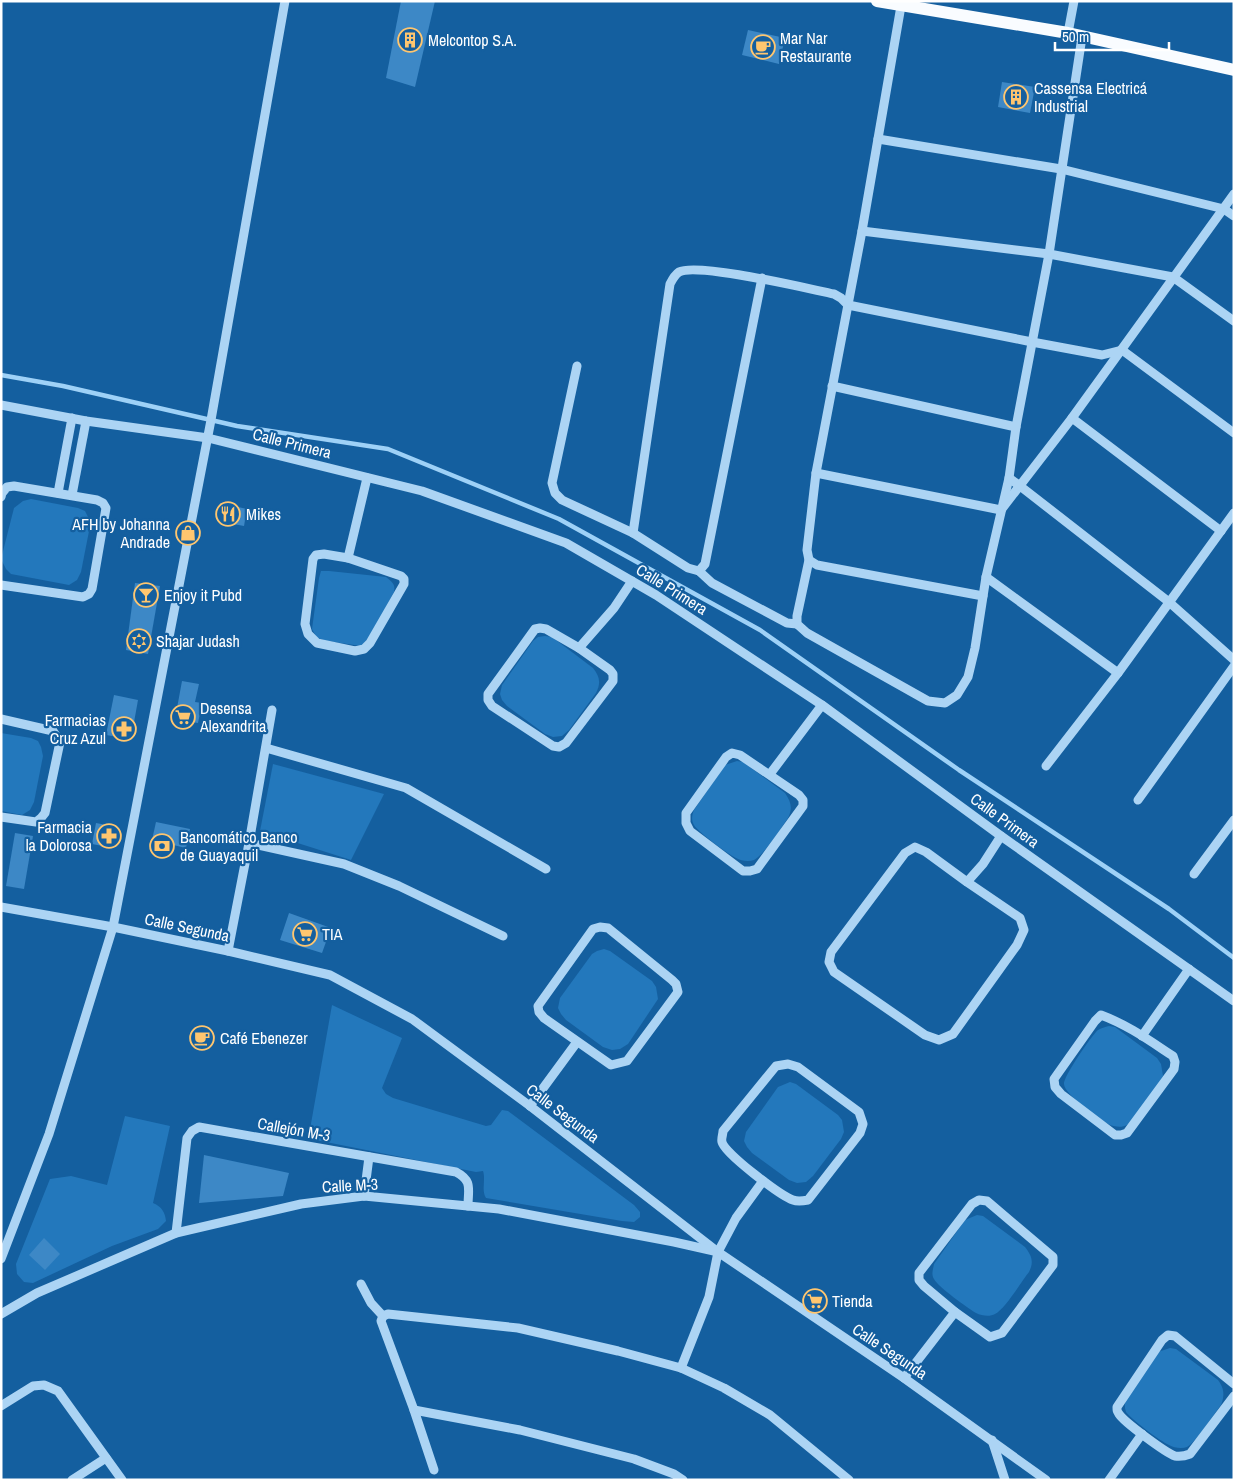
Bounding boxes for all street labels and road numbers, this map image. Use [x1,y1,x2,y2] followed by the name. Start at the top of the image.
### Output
[250,423,334,464] street label: Calle Primera
[632,558,712,620] street label: Calle Primera
[966,788,1044,853] street label: Calle Primera
[143,907,232,947] street label: Calle Segunda
[522,1078,605,1148] street label: Calle Segunda
[256,1112,332,1146] street label: Callejón M-3
[321,1173,379,1197] street label: Calle M-3
[848,1318,932,1385] street label: Calle Segunda

